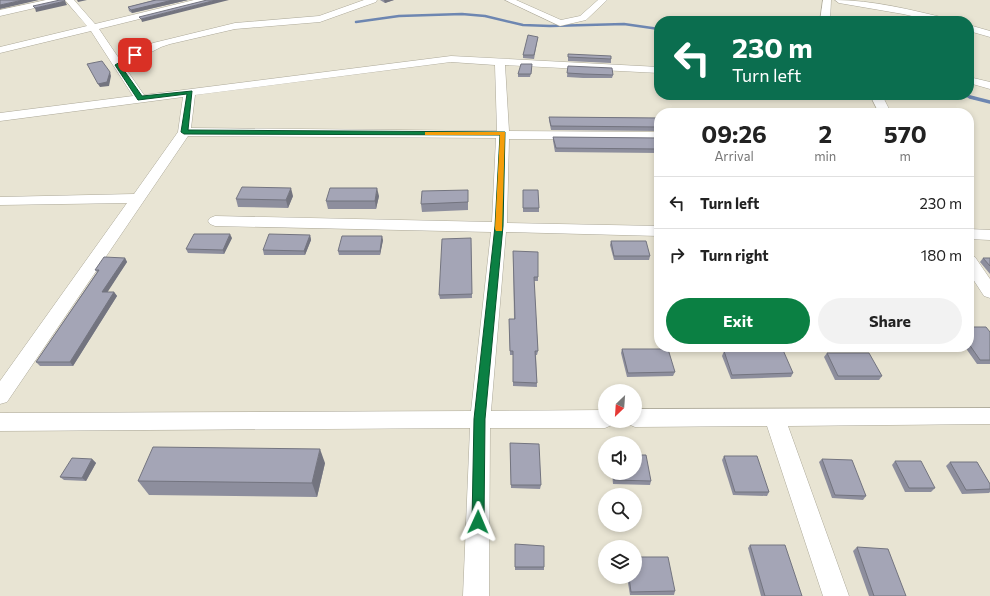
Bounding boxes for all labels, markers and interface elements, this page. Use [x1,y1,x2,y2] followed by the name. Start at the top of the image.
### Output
[732,30,813,64] text: 230 m
[666,32,718,84] icon: left
[118,38,152,72] pin
[124,44,146,66] icon: arrive
[732,64,801,86] text: Turn left
[701,119,767,148] text: 09:26
[818,119,832,148] text: 2
[884,119,927,148] text: 570
[714,148,754,164] text: Arrival
[814,148,836,164] text: min
[899,148,911,164] text: m
[666,192,688,214] icon: left
[700,194,759,212] text: Turn left
[919,194,962,212] text: 230 m
[666,244,688,266] icon: right
[700,246,769,264] text: Turn right
[921,246,962,264] text: 180 m
[666,298,810,344] button: Exit
[818,298,962,344] button: Share
[598,384,642,428] north arrow
[598,384,642,584] map controls
[598,436,642,480] button: sound
[598,488,642,532] button: search
[457,501,499,543] position arrow
[598,540,642,584] button: layers

